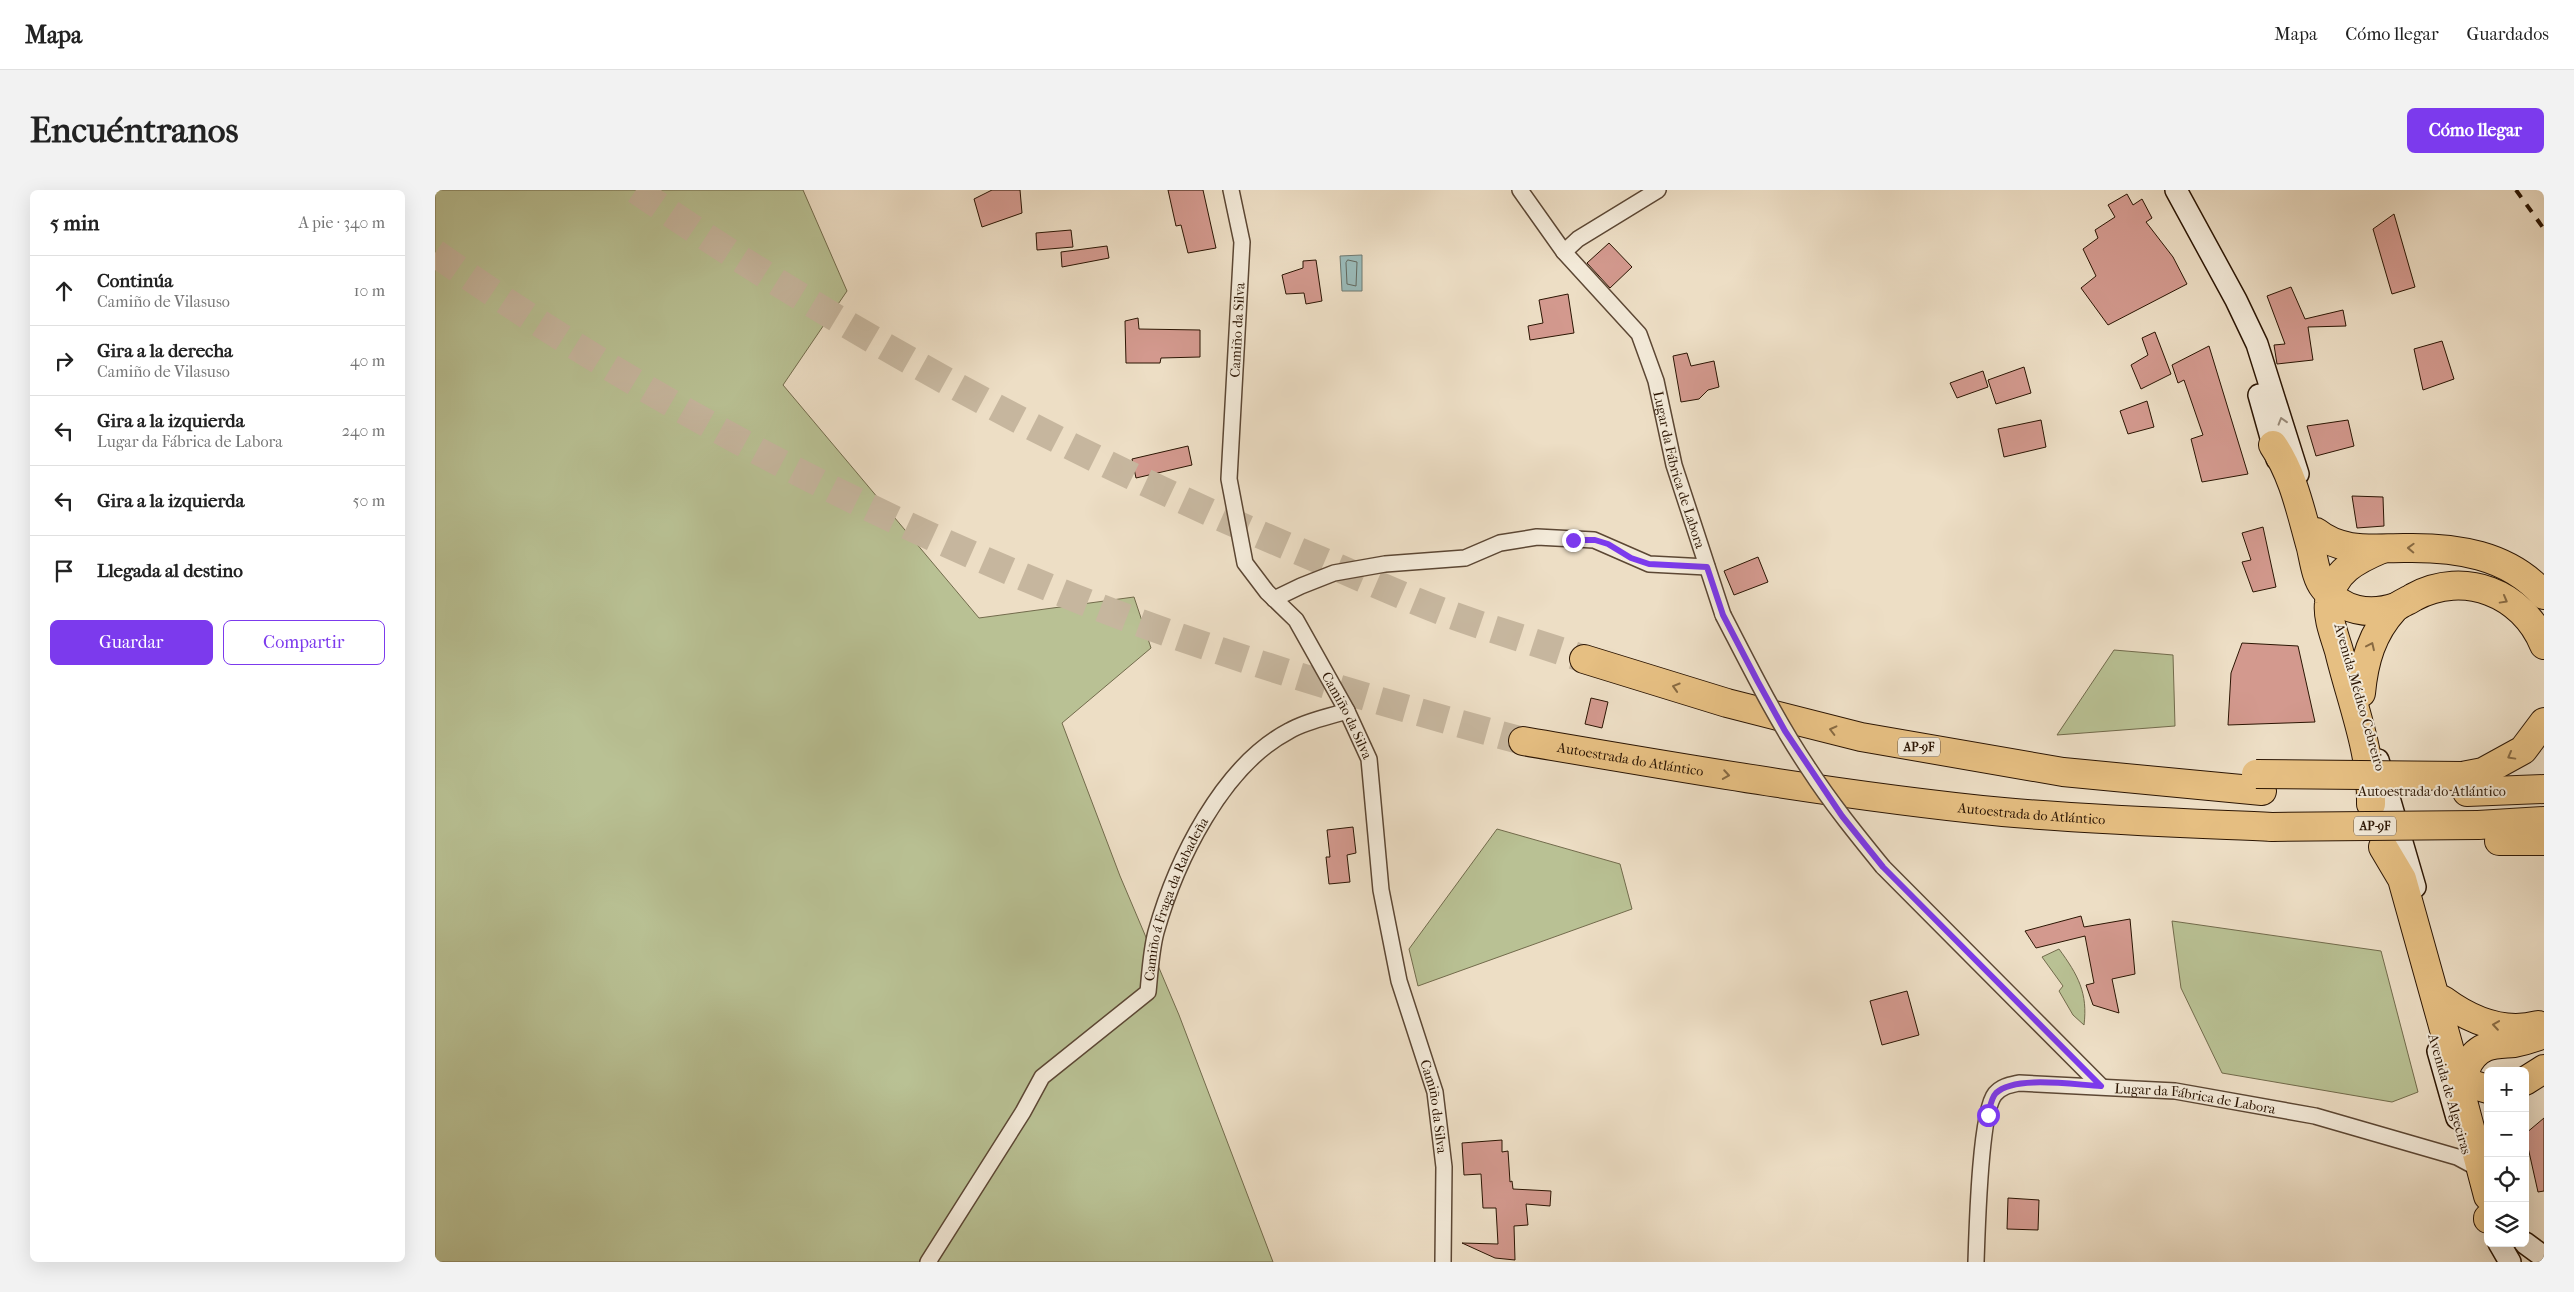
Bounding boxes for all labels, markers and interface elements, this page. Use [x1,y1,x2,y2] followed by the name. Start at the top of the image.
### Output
[25,21,82,49] text: Mapa
[2274,24,2317,45] text: Mapa
[2345,24,2439,45] text: Cómo llegar
[2467,24,2549,45] text: Guardados
[2407,108,2544,153] button: Cómo llegar
[30,110,238,151] text: Encuéntranos
[50,211,99,235] text: 5 min
[298,213,385,232] text: A pie · 340 m
[97,270,173,292] text: Continúa
[50,277,78,305] icon: ahead
[354,281,385,300] text: 10 m
[1227,281,1249,378] street label: Camiño da Silva
[97,292,230,311] text: Camiño de Vilasuso
[97,340,233,362] text: Gira a la derecha
[50,347,78,375] icon: right
[350,351,385,370] text: 40 m
[97,362,230,381] text: Camiño de Vilasuso
[1649,390,1709,551] street label: Lugar da Fábrica de Labora
[97,410,244,432] text: Gira a la izquierda
[50,417,78,445] icon: left
[2277,417,2287,426] one-way arrow
[342,421,385,440] text: 240 m
[97,432,283,451] text: Lugar da Fábrica de Labora
[50,487,78,515] icon: left
[97,490,244,512] text: Gira a la izquierda
[353,491,385,510] text: 50 m
[1562,529,1585,552] route end
[2407,543,2415,553] one-way arrow
[50,557,78,585] icon: arrive
[97,560,243,582] text: Llegada al destino
[2499,593,2508,603] one-way arrow
[50,620,213,665] button: Guardar
[223,620,385,665] button: Compartir
[2330,620,2389,773] street label: Avenida Médico Cebreiro
[2364,642,2375,651] one-way arrow
[1318,669,1376,762] street label: Camiño da Silva
[1672,682,1681,692] one-way arrow
[1828,725,1837,736] one-way arrow
[1898,738,1940,756] road number: AP-9F
[1555,739,1705,780] street label: Autoestrada do Atlántico
[2507,750,2516,760] one-way arrow
[1722,770,1730,780] one-way arrow
[2357,783,2506,800] street label: Autoestrada do Atlántico
[1956,799,2106,828] street label: Autoestrada do Atlántico
[1141,814,1213,982] street label: Camiño á Fraga da Rabadeña
[2354,816,2396,836] road number: AP-9F
[2491,1020,2499,1031] one-way arrow
[2424,1031,2475,1156] street label: Avenida de Algeciras
[1416,1058,1450,1155] street label: Camiño da Silva
[2484,1067,2529,1247] map controls
[2484,1067,2529,1112] button: +
[2114,1080,2277,1118] street label: Lugar da Fábrica de Labora
[1977,1104,2000,1127] route start
[2484,1112,2529,1157] button: −
[2484,1157,2529,1202] button: locate
[2484,1202,2529,1247] button: layers

